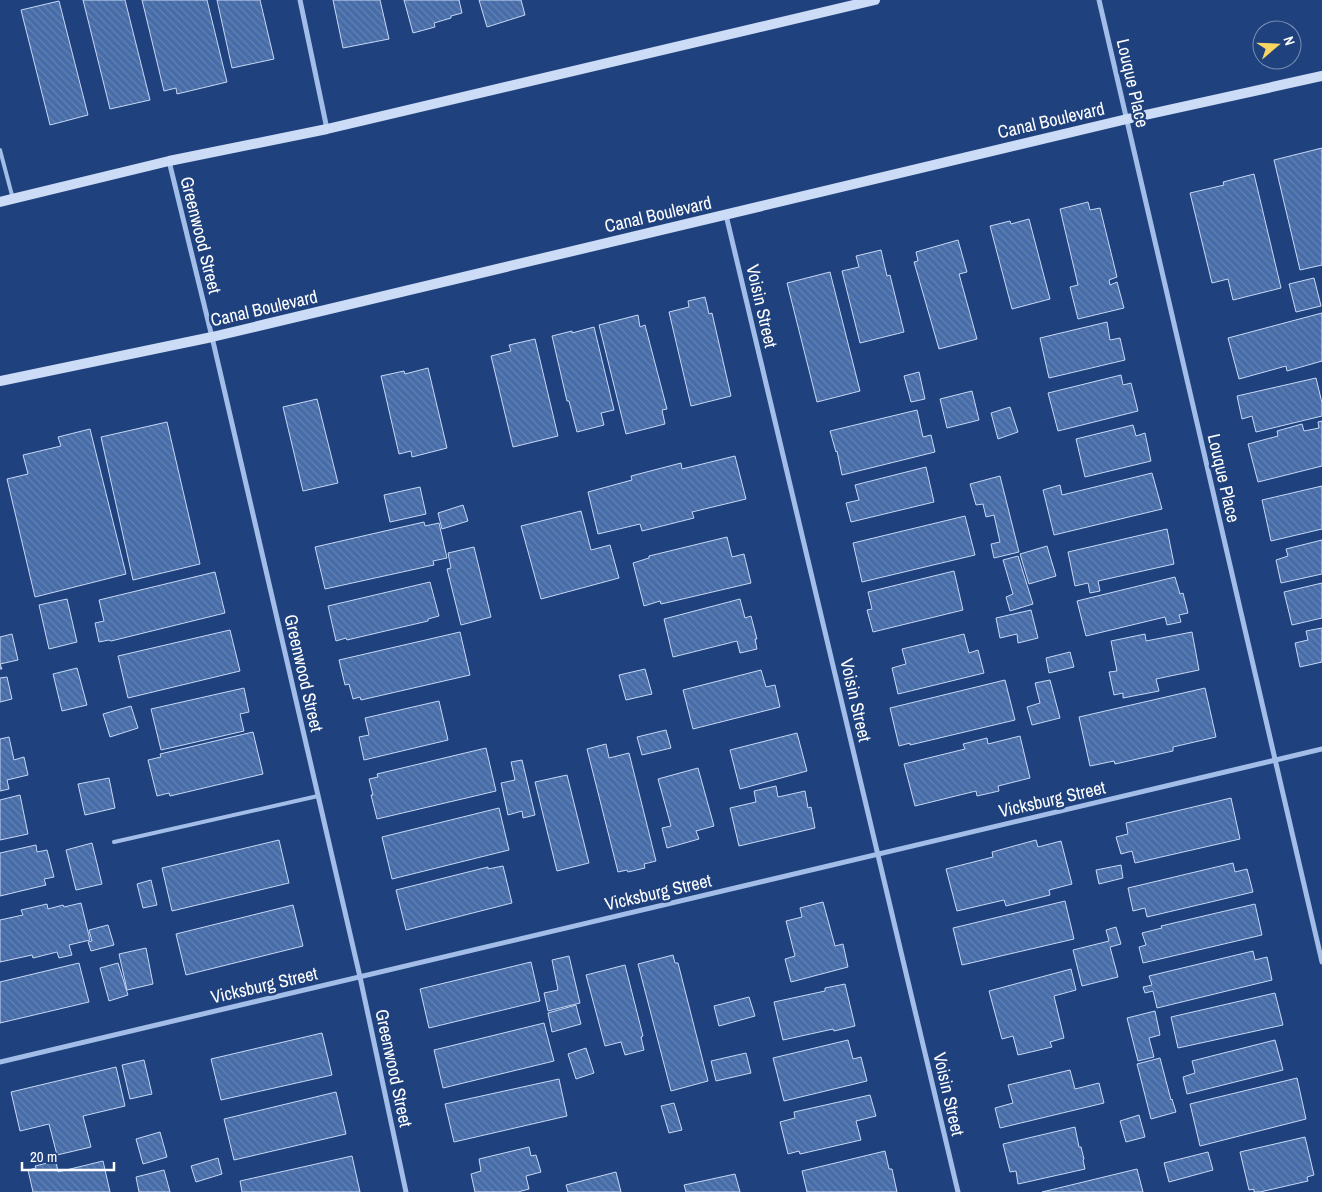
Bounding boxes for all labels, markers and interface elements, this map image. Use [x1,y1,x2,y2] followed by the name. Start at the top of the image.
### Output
[1252,20,1302,70] north arrow
[1279,34,1299,48] text: N
[1111,36,1155,130] street label: Louque Place
[995,96,1107,144] street label: Canal Boulevard
[174,174,228,296] street label: Greenwood Street
[602,190,714,238] street label: Canal Boulevard
[740,262,784,350] street label: Voisin Street
[208,284,320,332] street label: Canal Boulevard
[1202,431,1246,525] street label: Louque Place
[278,612,330,734] street label: Greenwood Street
[834,656,878,744] street label: Voisin Street
[996,775,1108,823] street label: Vicksburg Street
[602,868,714,916] street label: Vicksburg Street
[208,961,320,1009] street label: Vicksburg Street
[369,1007,419,1129] street label: Greenwood Street
[927,1050,971,1138] street label: Voisin Street
[22,1140,115,1172] scale bar
[30,1146,57,1167] text: 20 m

